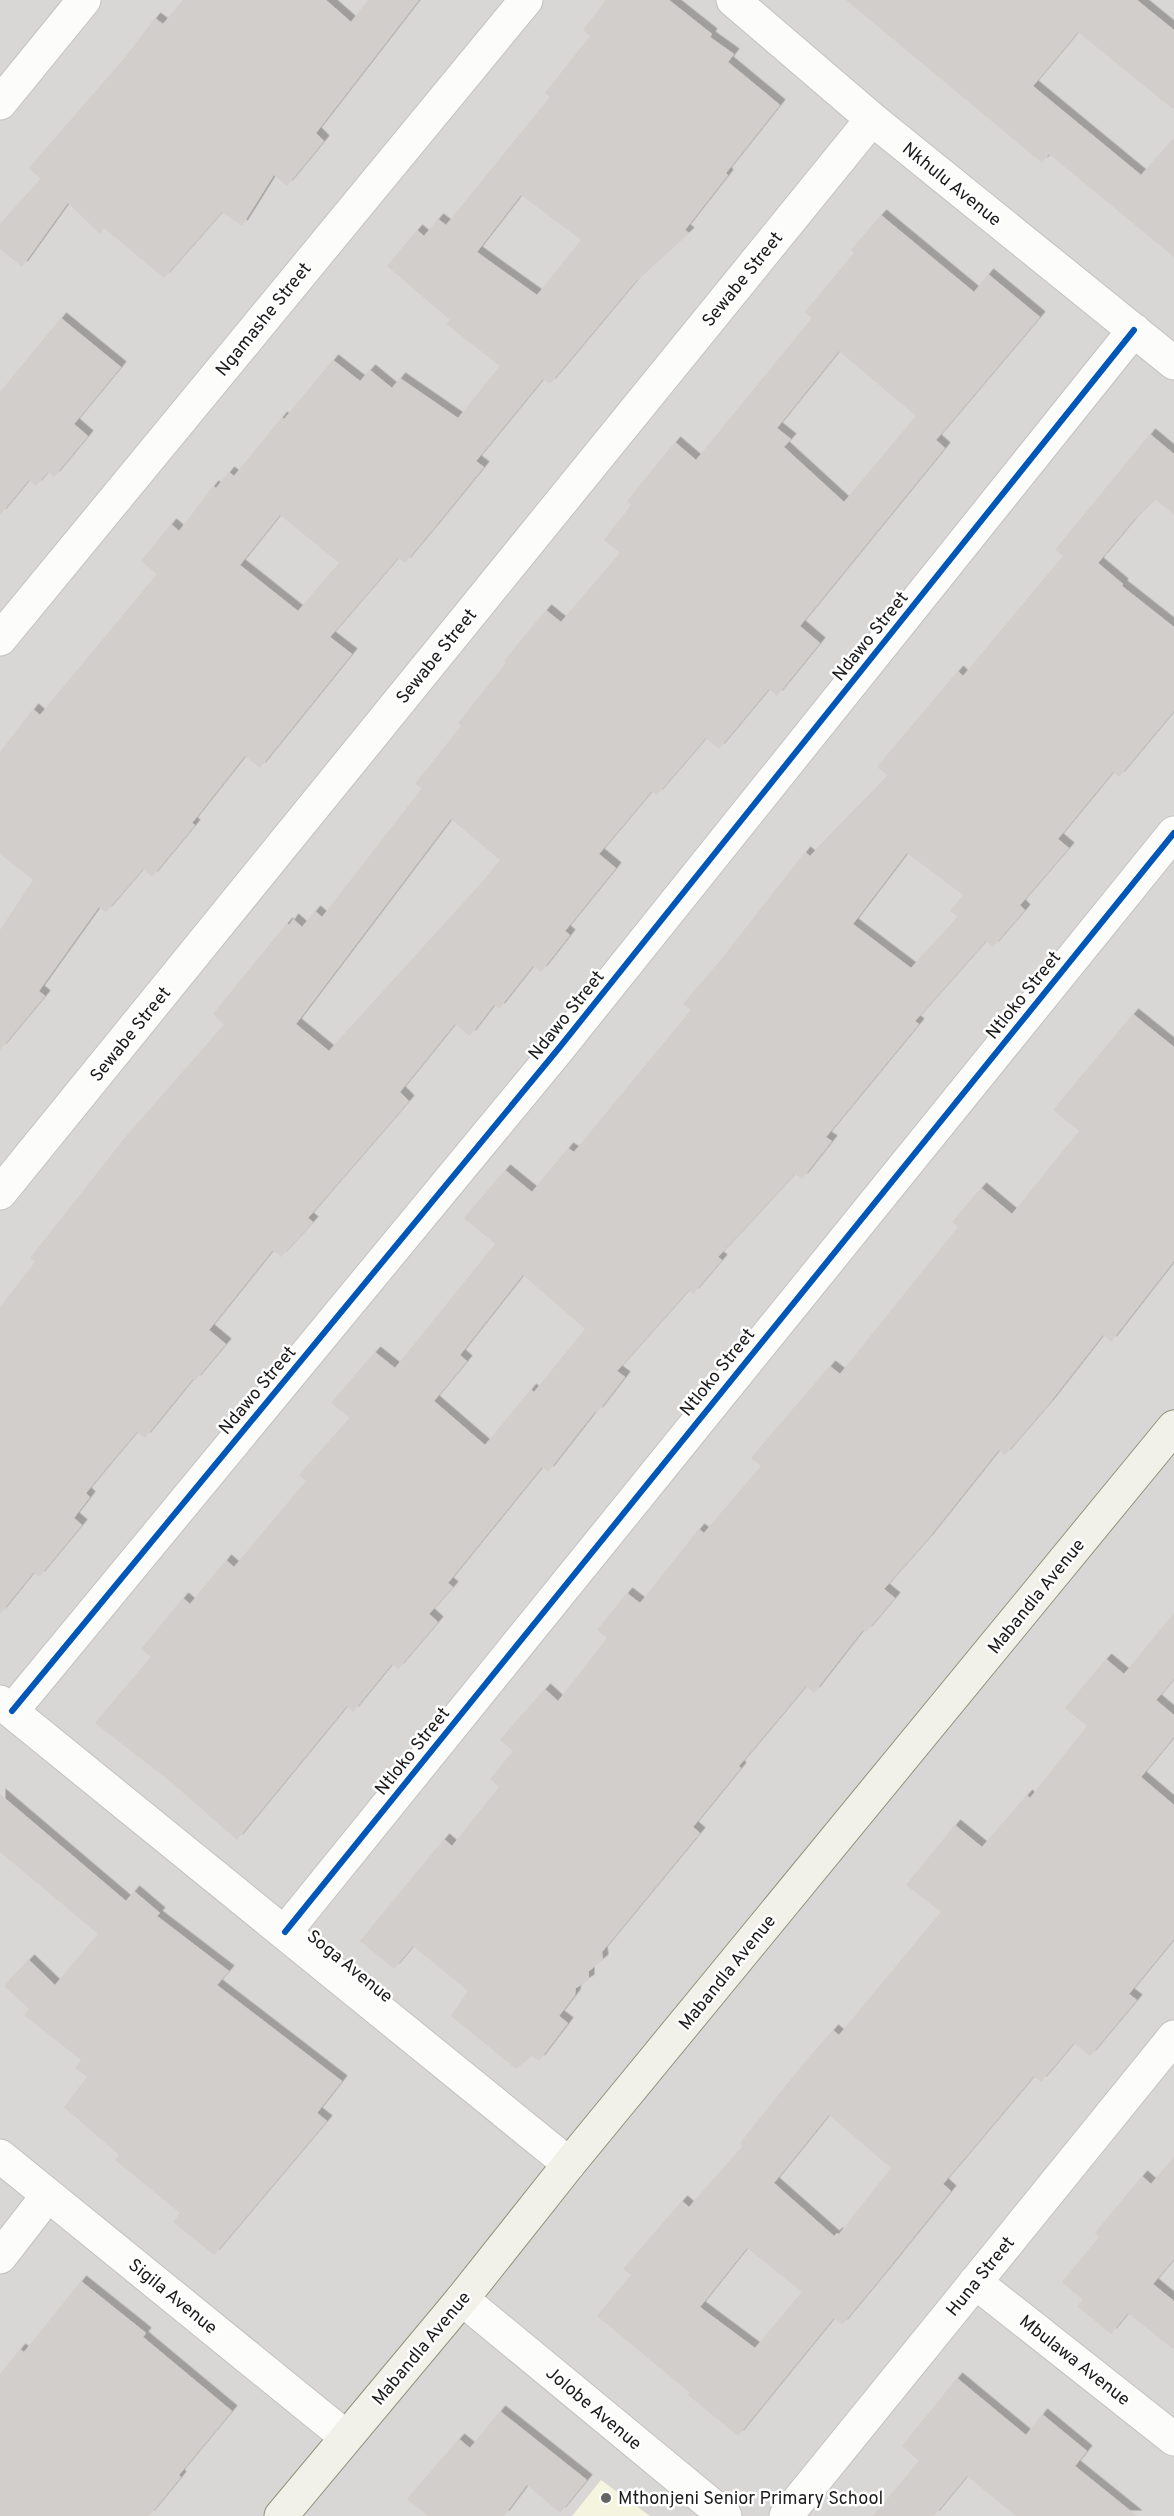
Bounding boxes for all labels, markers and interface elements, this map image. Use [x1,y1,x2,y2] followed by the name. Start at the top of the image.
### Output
[897,138,1005,232] street label: Nkhulu Avenue
[698,228,789,332] street label: Sewabe Street
[211,258,317,382] street label: Ngamashe Street
[828,587,914,686] street label: Ndawo Street
[392,605,483,709] street label: Sewabe Street
[982,947,1067,1045] street label: Ntloko Street
[524,966,610,1065] street label: Ndawo Street
[86,983,177,1087] street label: Sewabe Street
[676,1324,761,1422] street label: Ntloko Street
[214,1342,302,1440] street label: Ndawo Street
[984,1535,1091,1659] street label: Mabandla Avenue
[371,1703,456,1801] street label: Ntloko Street
[675,1911,782,2035] street label: Mabandla Avenue
[301,1925,397,2009] street label: Soga Avenue
[942,2232,1020,2322] street label: Huna Street
[123,2254,221,2340] street label: Sigila Avenue
[368,2287,477,2411] street label: Mabandla Avenue
[1014,2311,1134,2412] street label: Mbulawa Avenue
[540,2362,646,2456] street label: Jolobe Avenue
[618,2488,883,2511] place label: Mthonjeni Senior Primary School
[599,2491,613,2505] marker: Mthonjeni Senior Primary School

